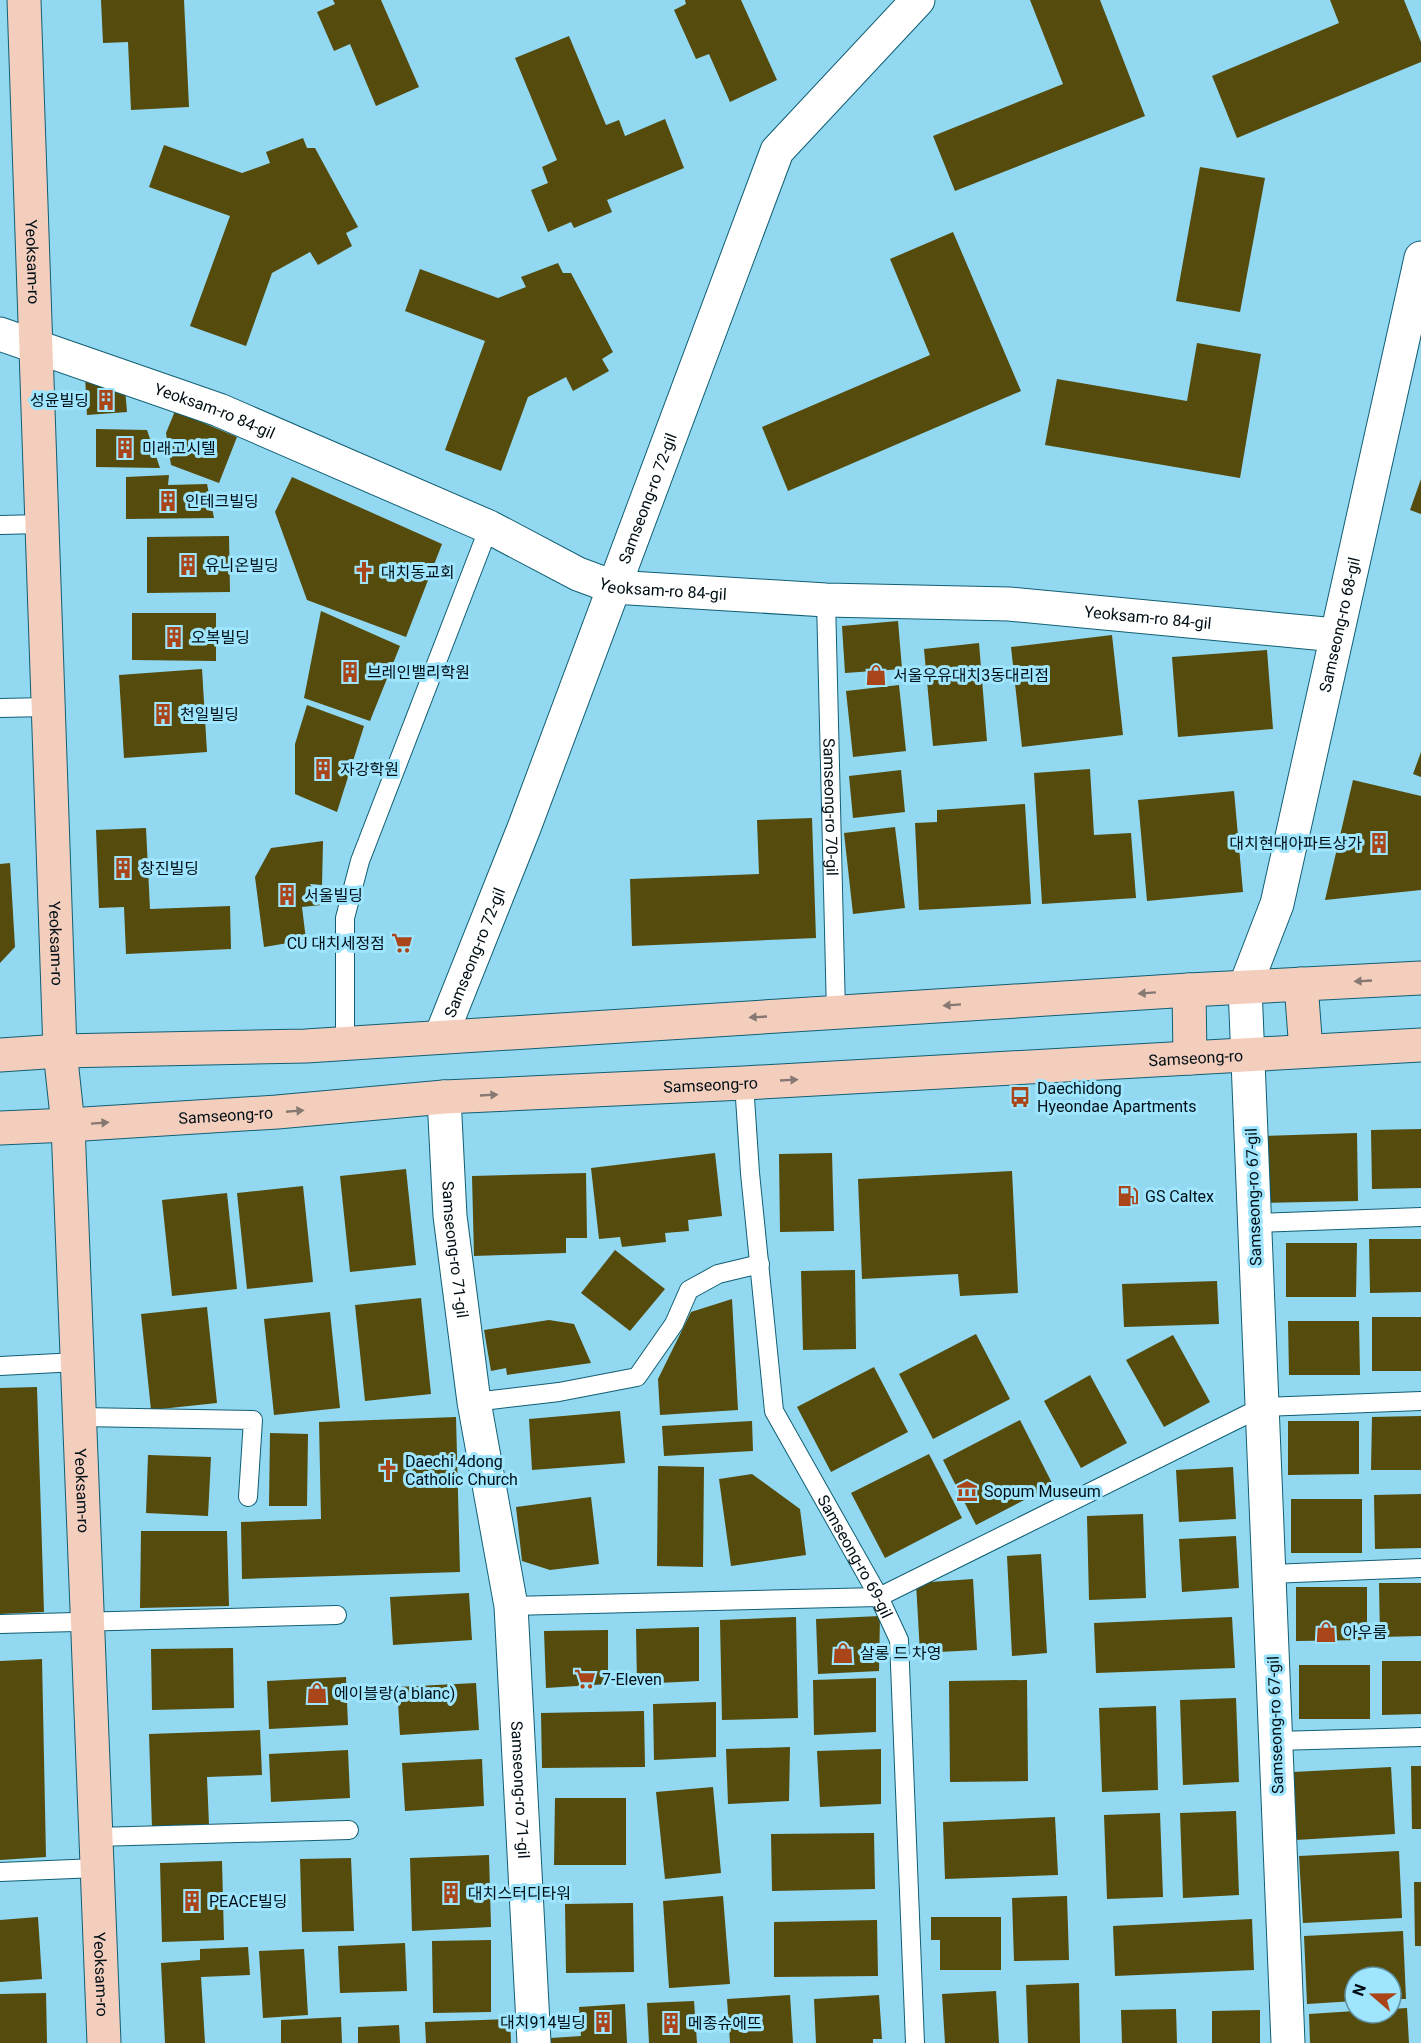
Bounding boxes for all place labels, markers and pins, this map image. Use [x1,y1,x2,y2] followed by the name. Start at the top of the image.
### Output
[94,388,118,412] building icon: 성윤빌딩
[30,391,89,410] place label: 성윤빌딩
[113,436,137,460] building icon: 미래고시텔
[142,439,216,458] place label: 미래고시텔
[156,489,180,513] building icon: 인테크빌딩
[185,492,259,511] place label: 인테크빌딩
[176,553,200,577] building icon: 유니온빌딩
[205,556,279,575] place label: 유니온빌딩
[352,560,376,584] church icon: 대치동교회
[381,563,455,582] place label: 대치동교회
[162,625,186,649] building icon: 오복빌딩
[191,628,250,647] place label: 오복빌딩
[338,660,362,684] building icon: 브레인밸리학원
[367,663,470,682] place label: 브레인밸리학원
[864,663,888,687] shop icon: 서울우유대치3동대리점
[893,666,1049,685] place label: 서울우유대치3동대리점
[151,702,175,726] building icon: 천일빌딩
[180,705,239,724] place label: 천일빌딩
[311,757,335,781] building icon: 자강학원
[340,760,399,779] place label: 자강학원
[1367,831,1391,855] building icon: 대치현대아파트상가
[1230,834,1362,853] place label: 대치현대아파트상가
[111,856,135,880] building icon: 창진빌딩
[140,859,199,878] place label: 창진빌딩
[275,883,299,907] building icon: 서울빌딩
[304,886,363,905] place label: 서울빌딩
[390,931,414,955] supermarket icon: CU 대치세정점
[287,934,385,953] place label: CU 대치세정점
[1037,1079,1197,1116] place label: Daechidong Hyeondae Apartments
[1008,1085,1032,1109] bus stop icon: Daechidong Hyeondae Apartments
[1116,1184,1140,1208] fuel station icon: GS Caltex
[1145,1187,1214,1206] place label: GS Caltex
[405,1452,518,1489] place label: Daechi 4dong Catholic Church
[376,1458,400,1482] church icon: Daechi 4dong Catholic Church
[955,1479,979,1503] museum icon: Sopum Museum
[984,1482,1101,1501] place label: Sopum Museum
[1314,1620,1338,1644] shop icon: 아우룸
[1343,1623,1387,1642] place label: 아우룸
[831,1641,855,1665] shop icon: 살롱 드 차영
[860,1644,942,1663] place label: 살롱 드 차영
[573,1667,597,1691] supermarket icon: 7-Eleven
[602,1670,662,1689] place label: 7-Eleven
[305,1681,329,1705] shop icon: 에이블랑(a blanc)
[334,1684,455,1703] place label: 에이블랑(a blanc)
[439,1881,463,1905] building icon: 대치스터디타워
[468,1884,571,1903] place label: 대치스터디타워
[180,1889,204,1913] building icon: PEACE빌딩
[209,1892,288,1911] place label: PEACE빌딩
[591,2010,615,2034] building icon: 대치914빌딩
[659,2011,683,2035] building icon: 메종슈에뜨
[500,2013,586,2032] place label: 대치914빌딩
[688,2014,762,2033] place label: 메종슈에뜨

